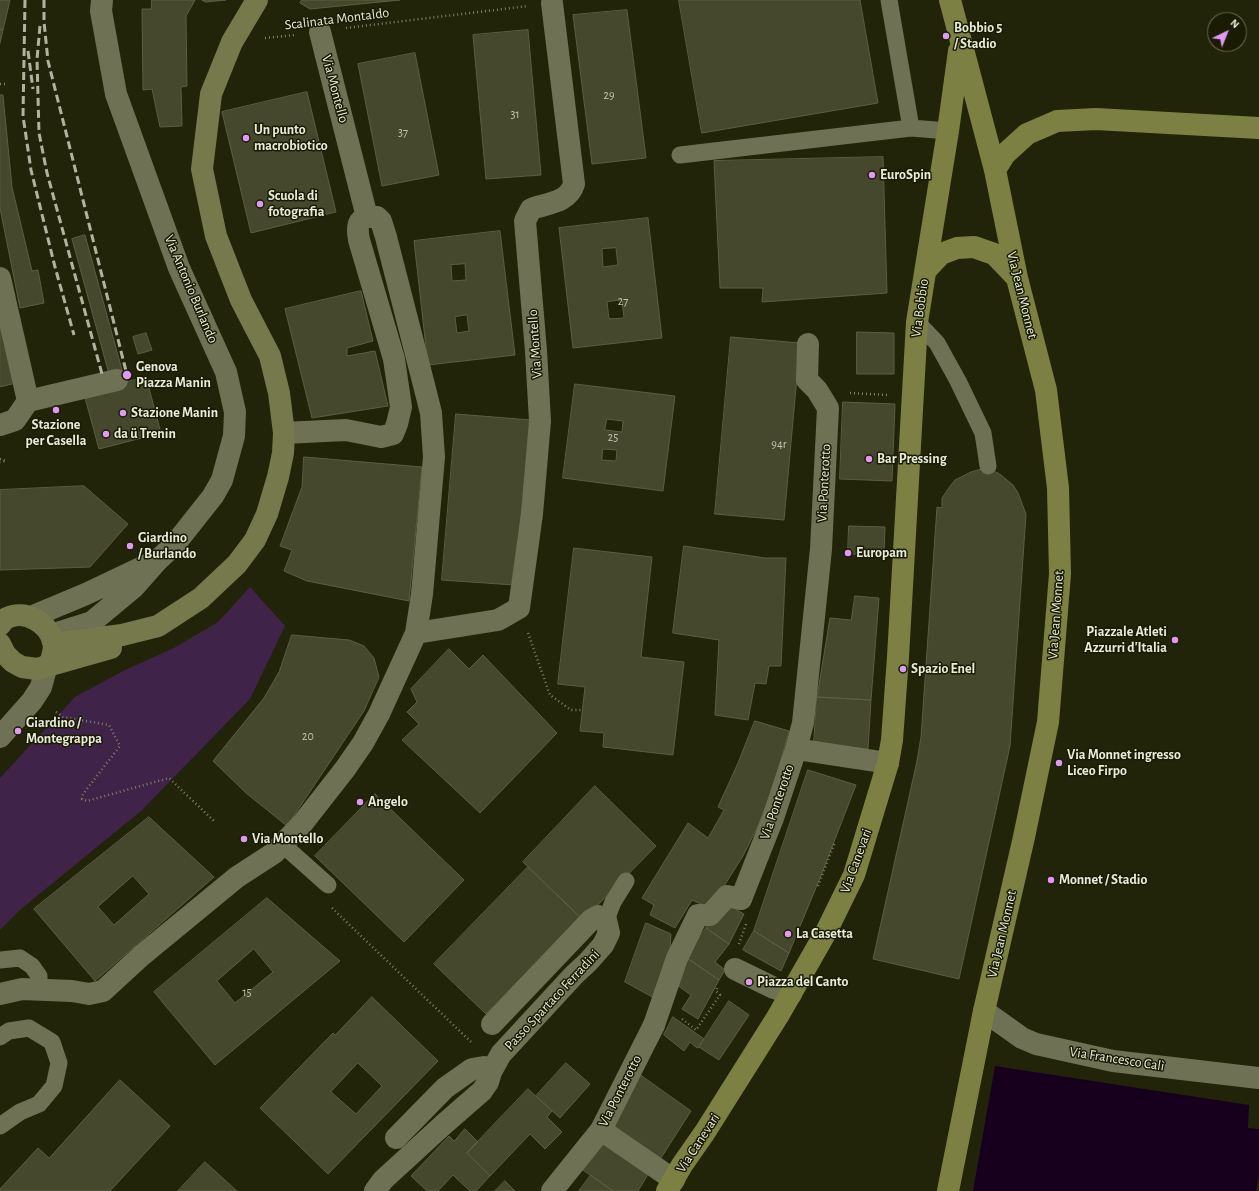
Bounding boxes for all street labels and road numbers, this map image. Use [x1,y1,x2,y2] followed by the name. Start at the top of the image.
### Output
[284,4,390,34] street label: Scalinata Montaldo
[318,53,352,125] street label: Via Montello
[161,232,221,346] street label: Via Antonio Burlando
[1003,250,1041,340] street label: Via Jean Monnet
[908,278,932,338] street label: Via Bobbio
[524,309,546,379] street label: Via Montello
[814,443,834,523] street label: Via Ponterotto
[1045,570,1067,660] street label: Via Jean Monnet
[756,762,798,842] street label: Via Ponterotto
[837,827,875,895] street label: Via Canevari
[984,889,1020,979] street label: Via Jean Monnet
[501,946,603,1054] street label: Passo Spartaco Ferradini
[1068,1043,1166,1075] street label: Via Francesco Calì
[595,1052,645,1130] street label: Via Ponterotto
[673,1110,723,1176] street label: Via Canevari

